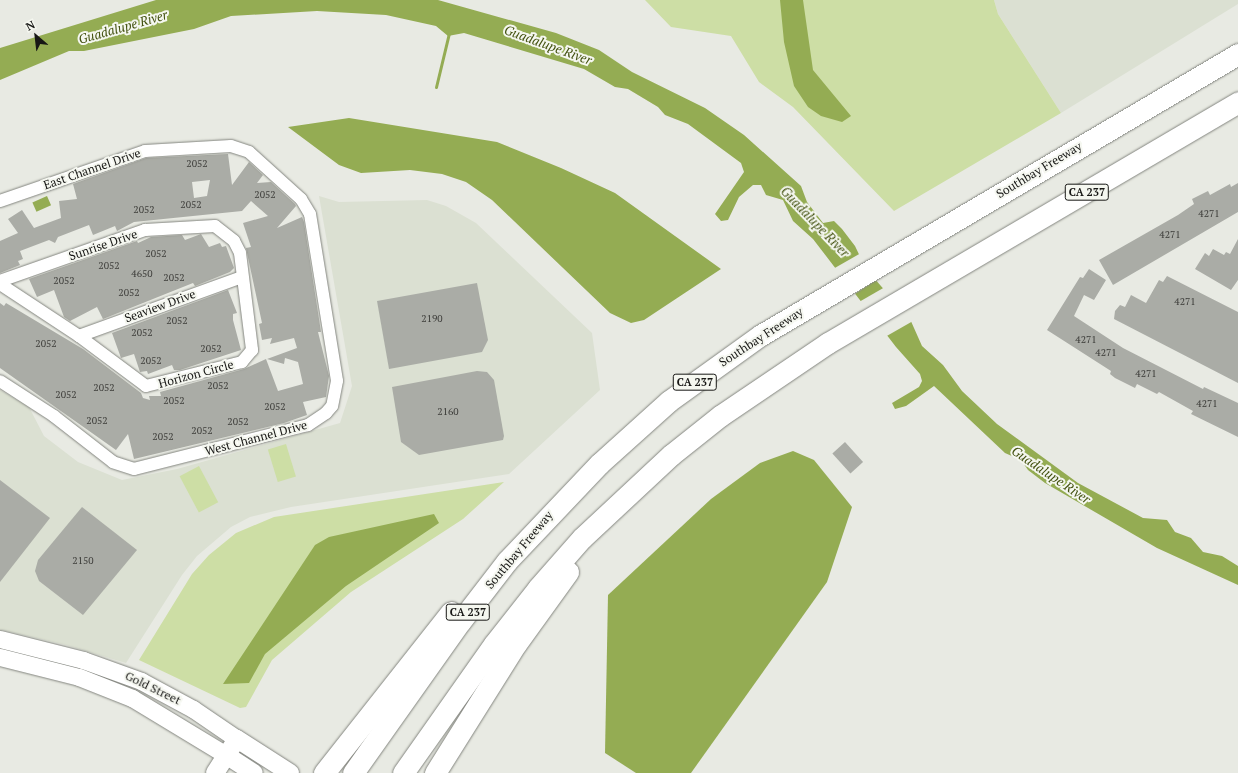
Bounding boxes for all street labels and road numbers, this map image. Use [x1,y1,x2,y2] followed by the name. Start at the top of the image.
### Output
[994,139,1084,201] street label: Southbay Freeway
[41,146,143,192] street label: East Channel Drive
[1064,183,1110,201] road number: CA 237
[67,227,139,263] street label: Sunrise Drive
[123,286,197,326] street label: Seaview Drive
[716,305,806,369] street label: Southbay Freeway
[157,357,235,391] street label: Horizon Circle
[672,373,718,391] road number: CA 237
[203,417,309,459] street label: West Channel Drive
[482,508,556,592] street label: Southbay Freeway
[445,603,491,621] road number: CA 237
[123,668,183,708] street label: Gold Street

